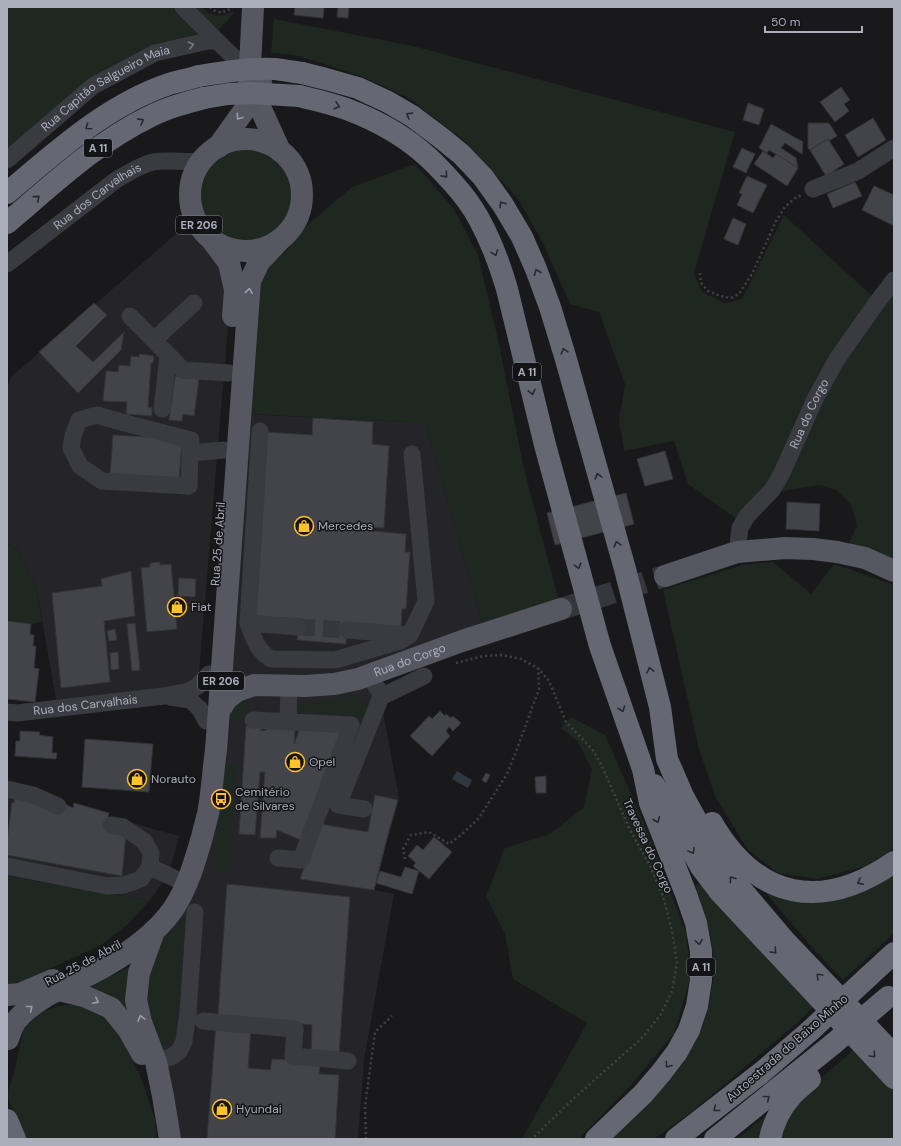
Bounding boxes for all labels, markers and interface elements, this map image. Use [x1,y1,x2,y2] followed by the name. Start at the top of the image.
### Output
[765,8,862,34] scale bar
[771,14,800,30] text: 50 m
[188,41,194,49] one-way arrow
[38,42,171,135] street label: Rua Capitão Salgueiro Maia
[333,101,340,110] one-way arrow
[406,112,413,119] one-way arrow
[236,113,244,120] one-way arrow
[137,118,144,126] one-way arrow
[86,122,93,129] one-way arrow
[84,139,112,157] road number: A 11
[50,159,144,233] street label: Rua dos Carvalhais
[441,170,448,178] one-way arrow
[32,196,39,203] one-way arrow
[499,201,507,208] one-way arrow
[176,216,222,234] road number: ER 206
[490,250,498,257] one-way arrow
[533,268,541,275] one-way arrow
[245,288,254,294] one-way arrow
[560,348,569,355] one-way arrow
[513,363,541,381] road number: A 11
[786,376,832,451] street label: Rua do Corgo
[527,389,535,395] one-way arrow
[595,473,603,479] one-way arrow
[207,501,229,587] street label: Rua 25 de Abril
[293,515,315,537] shop icon: Mercedes
[318,518,373,534] place label: Mercedes
[613,541,622,548] one-way arrow
[573,563,582,570] one-way arrow
[166,596,188,618] shop icon: Fiat
[191,599,212,615] place label: Fiat
[372,640,448,680] street label: Rua do Corgo
[646,666,655,673] one-way arrow
[198,672,244,690] road number: ER 206
[32,691,138,719] street label: Rua dos Carvalhais
[618,706,626,713] one-way arrow
[284,751,306,773] shop icon: Opel
[309,754,335,770] place label: Opel
[126,768,148,790] shop icon: Norauto
[151,771,196,787] place label: Norauto
[235,784,295,814] place label: Cemitério de Silvares
[210,788,232,810] bus stop icon: Cemitério de Silvares
[619,796,677,896] street label: Travessa do Corgo
[652,817,660,824] one-way arrow
[687,846,694,854] one-way arrow
[730,877,737,884] one-way arrow
[857,877,864,885] one-way arrow
[42,936,124,990] street label: Rua 25 de Abril
[695,939,703,945] one-way arrow
[769,946,777,954] one-way arrow
[687,958,715,976] road number: A 11
[816,973,824,981] one-way arrow
[723,991,851,1105] street label: Autoestrada do Baixo Minho
[92,996,99,1004] one-way arrow
[26,1005,33,1012] one-way arrow
[137,1015,145,1022] one-way arrow
[868,1050,876,1058] one-way arrow
[666,1060,673,1067] one-way arrow
[763,1095,770,1102] one-way arrow
[211,1098,233,1120] shop icon: Hyundai
[236,1101,282,1117] place label: Hyundai
[714,1104,721,1111] one-way arrow

